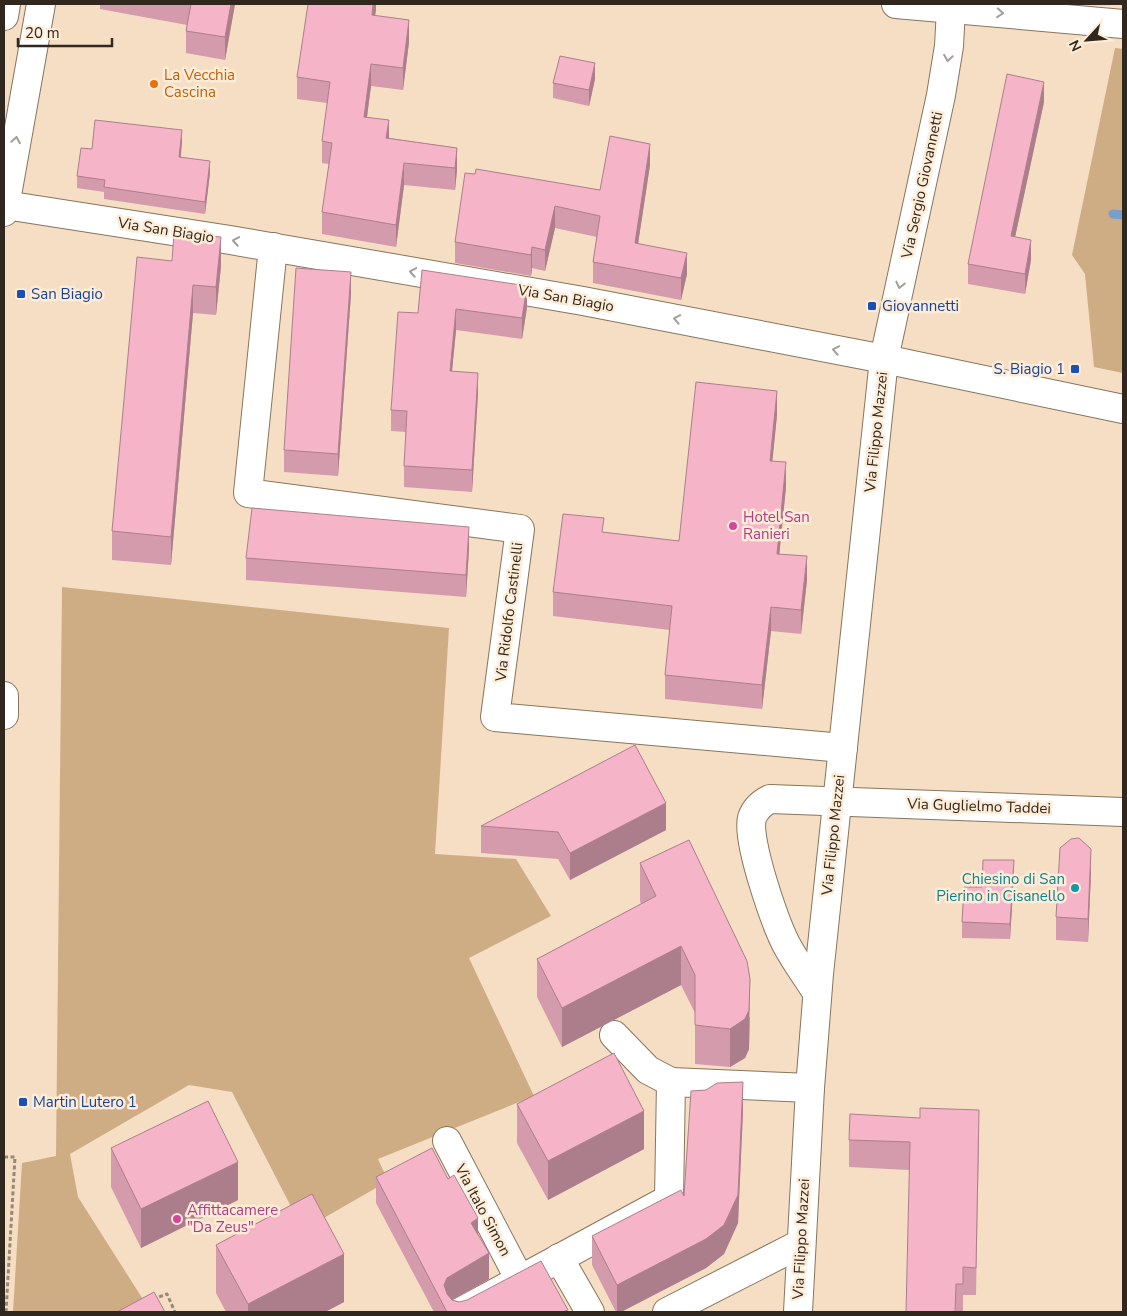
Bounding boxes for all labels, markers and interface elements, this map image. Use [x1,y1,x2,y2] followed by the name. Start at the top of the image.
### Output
[996,8,1004,19] one-way arrow
[18,15,111,47] scale bar
[1062,15,1112,65] north arrow
[25,23,60,43] text: 20 m
[1065,37,1087,54] text: N
[943,53,953,62] one-way arrow
[164,65,235,102] place label: La Vecchia Cascina
[148,78,160,90] marker: La Vecchia Cascina
[896,110,947,261] street label: Via Sergio Giovannetti
[11,135,21,144] one-way arrow
[115,212,216,247] street label: Via San Biagio
[232,237,240,247] one-way arrow
[409,267,418,277] one-way arrow
[515,280,616,316] street label: Via San Biagio
[895,281,906,290] one-way arrow
[31,284,103,304] place label: San Biagio
[15,288,27,300] marker: San Biagio
[882,296,959,316] place label: Giovannetti
[866,300,878,312] marker: Giovannetti
[672,314,681,325] one-way arrow
[832,345,841,356] one-way arrow
[994,359,1065,379] place label: S. Biagio 1
[1069,363,1081,375] marker: S. Biagio 1
[860,371,892,494] street label: Via Filippo Mazzei
[743,507,810,544] place label: Hotel San Ranieri
[727,520,739,532] marker: Hotel San Ranieri
[490,541,527,684] street label: Via Ridolfo Castinelli
[817,774,849,897] street label: Via Filippo Mazzei
[906,793,1051,819] street label: Via Guglielmo Taddei
[936,869,1065,906] place label: Chiesino di San Pierino in Cisanello
[1069,882,1081,894] marker: Chiesino di San Pierino in Cisanello
[33,1092,137,1112] place label: Martin Lutero 1
[17,1096,29,1108] marker: Martin Lutero 1
[450,1160,516,1260] street label: Via Italo Simon
[788,1178,814,1301] street label: Via Filippo Mazzei
[187,1200,278,1237] place label: Affittacamere "Da Zeus"
[171,1213,183,1225] marker: Affittacamere "Da Zeus"

